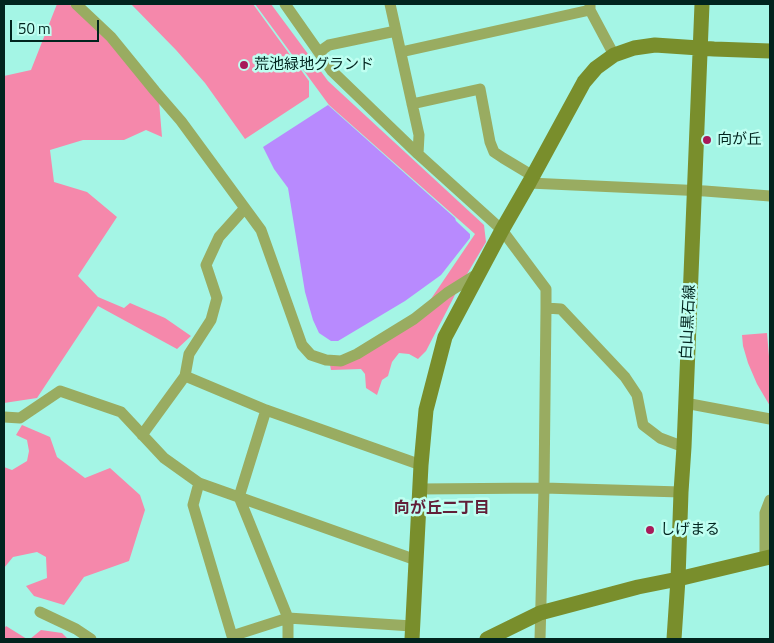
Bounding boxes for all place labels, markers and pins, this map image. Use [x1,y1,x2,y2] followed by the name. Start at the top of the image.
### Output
[254,56,374,74] place label: 荒池緑地グランド
[238,59,250,71] marker: 荒池緑地グランド
[717,131,762,149] place label: 向が丘
[701,134,713,146] marker: 向が丘
[660,521,720,539] place label: しげまる
[644,524,656,536] marker: しげまる

